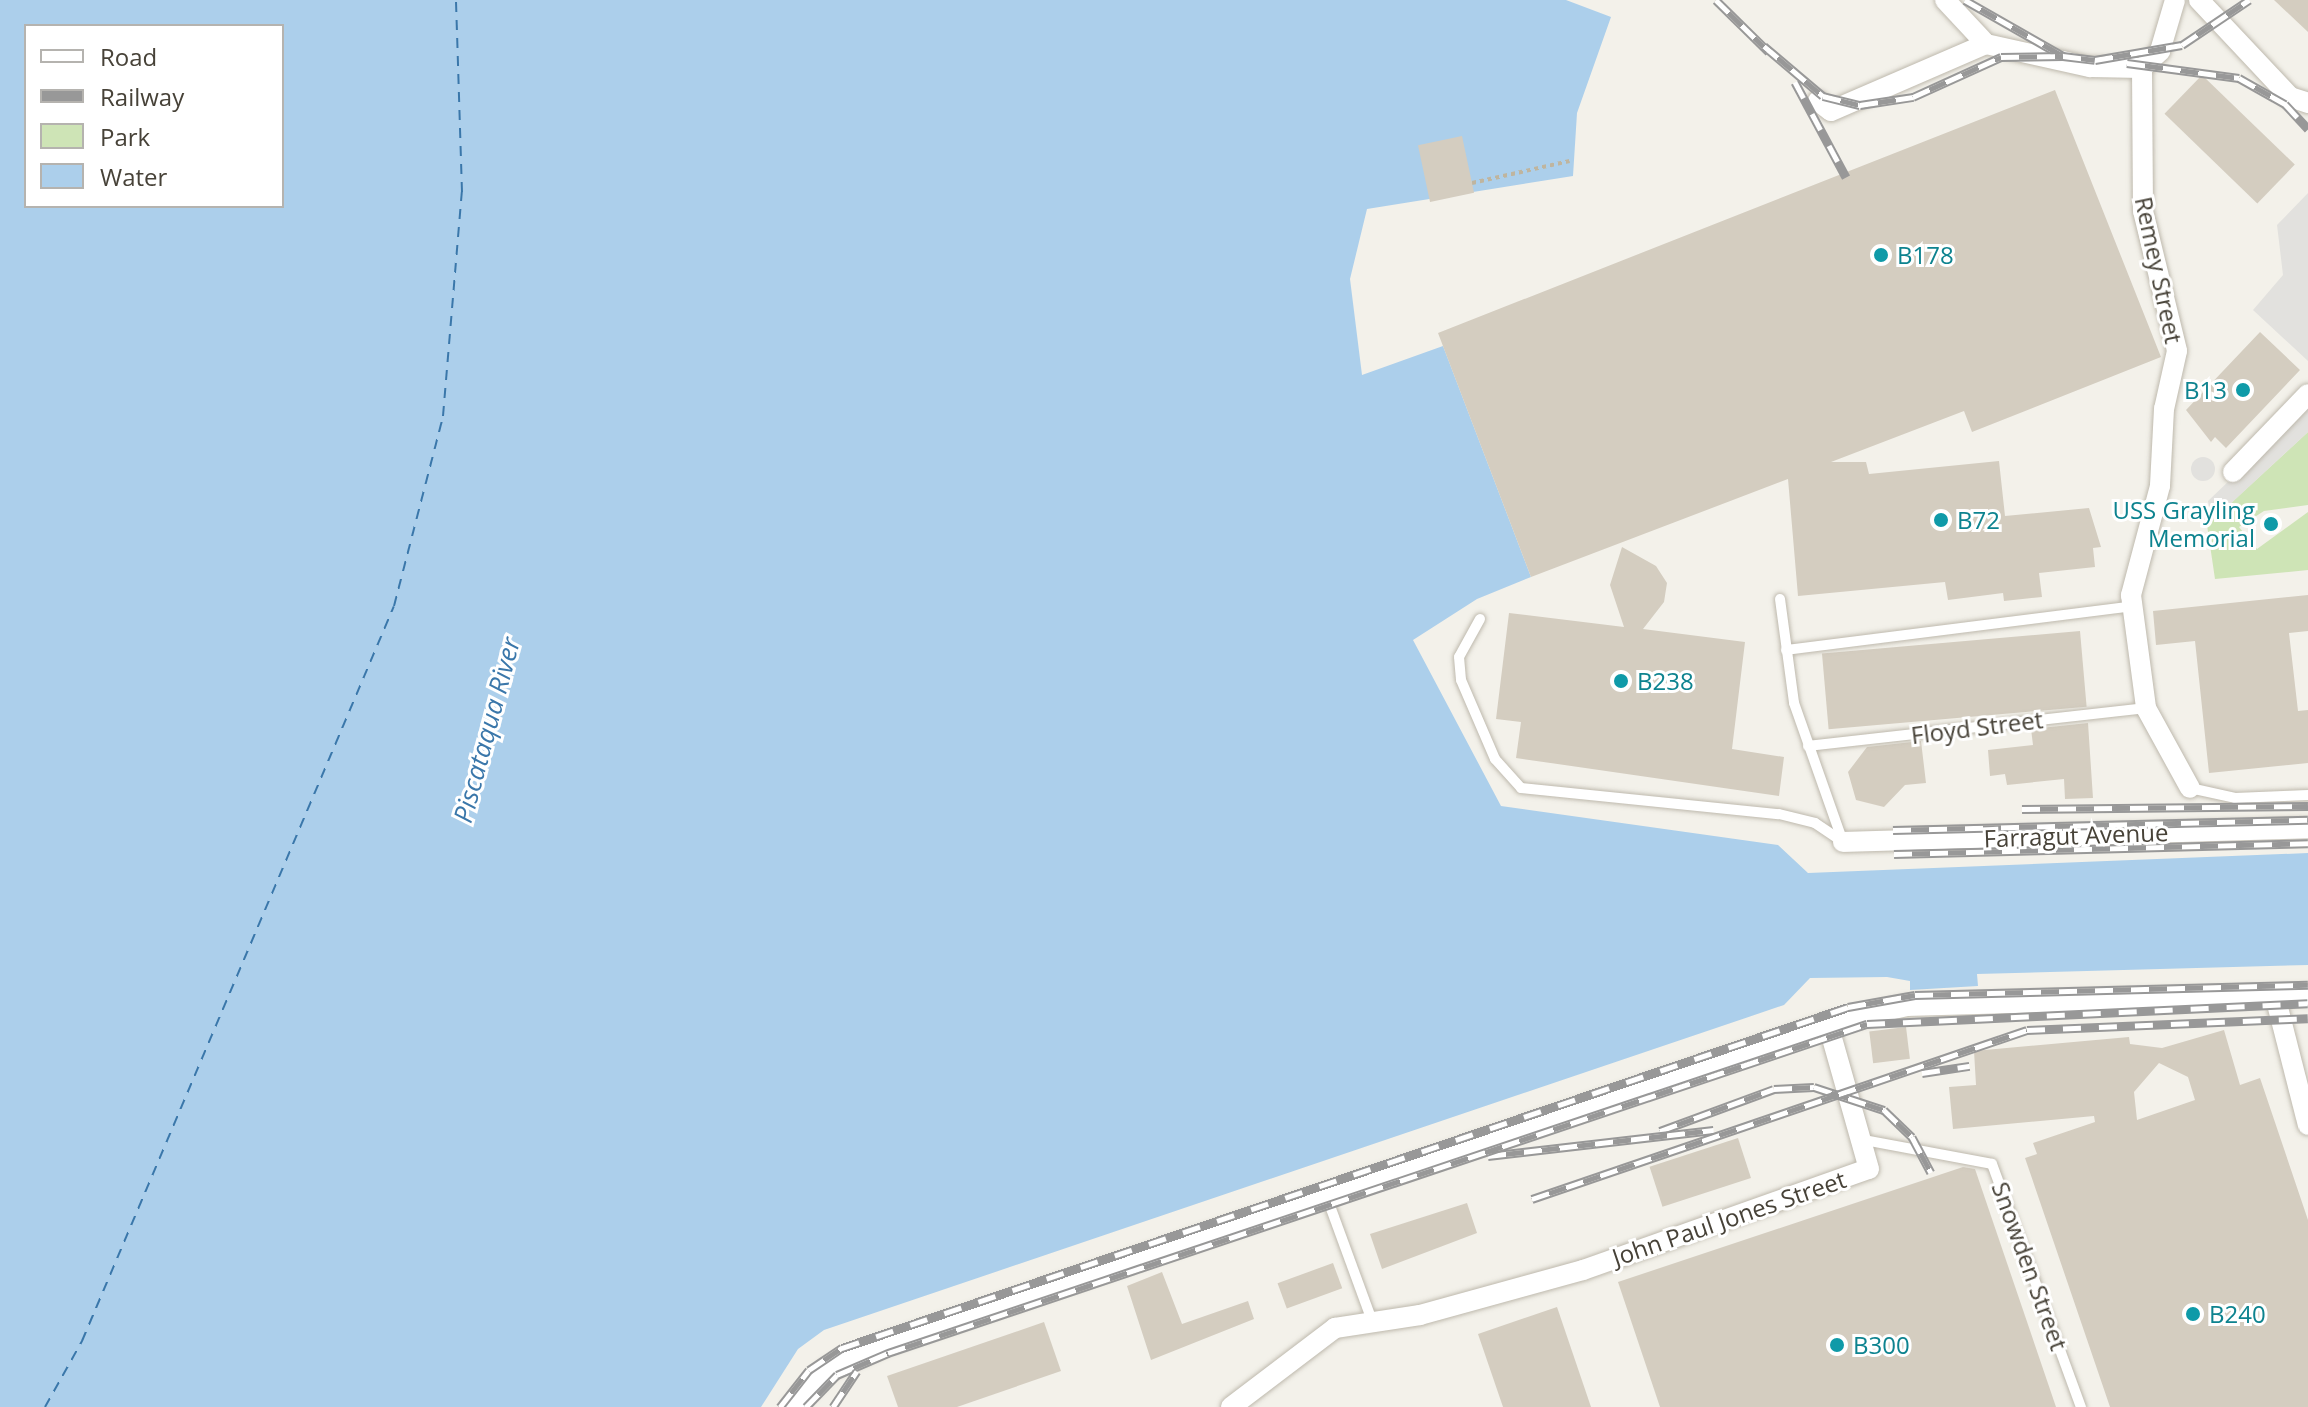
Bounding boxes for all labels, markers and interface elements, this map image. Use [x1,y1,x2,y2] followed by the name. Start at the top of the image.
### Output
[24,24,284,208] legend
[100,40,157,73] text: Road
[100,80,184,113] text: Railway
[100,120,150,153] text: Park
[100,160,167,193] text: Water
[2129,194,2189,346] street label: Remey Street
[1897,241,1954,269] place label: B178
[1872,246,1890,264] marker: B178
[2184,376,2227,404] place label: B13
[2234,381,2252,399] marker: B13
[2112,496,2255,552] place label: USS Grayling Memorial
[1957,506,2000,534] place label: B72
[1932,511,1950,529] marker: B72
[2262,515,2280,533] marker: USS Grayling Memorial
[447,634,527,826] water label: Piscataqua River
[1637,667,1694,695] place label: B238
[1612,672,1630,690] marker: B238
[1909,705,2045,749] street label: Floyd Street
[1983,817,2169,853] street label: Farragut Avenue
[1608,1164,1850,1272] street label: John Paul Jones Street
[1986,1178,2074,1354] street label: Snowden Street
[2209,1300,2266,1328] place label: B240
[2184,1305,2202,1323] marker: B240
[1853,1331,1910,1359] place label: B300
[1828,1336,1846,1354] marker: B300

